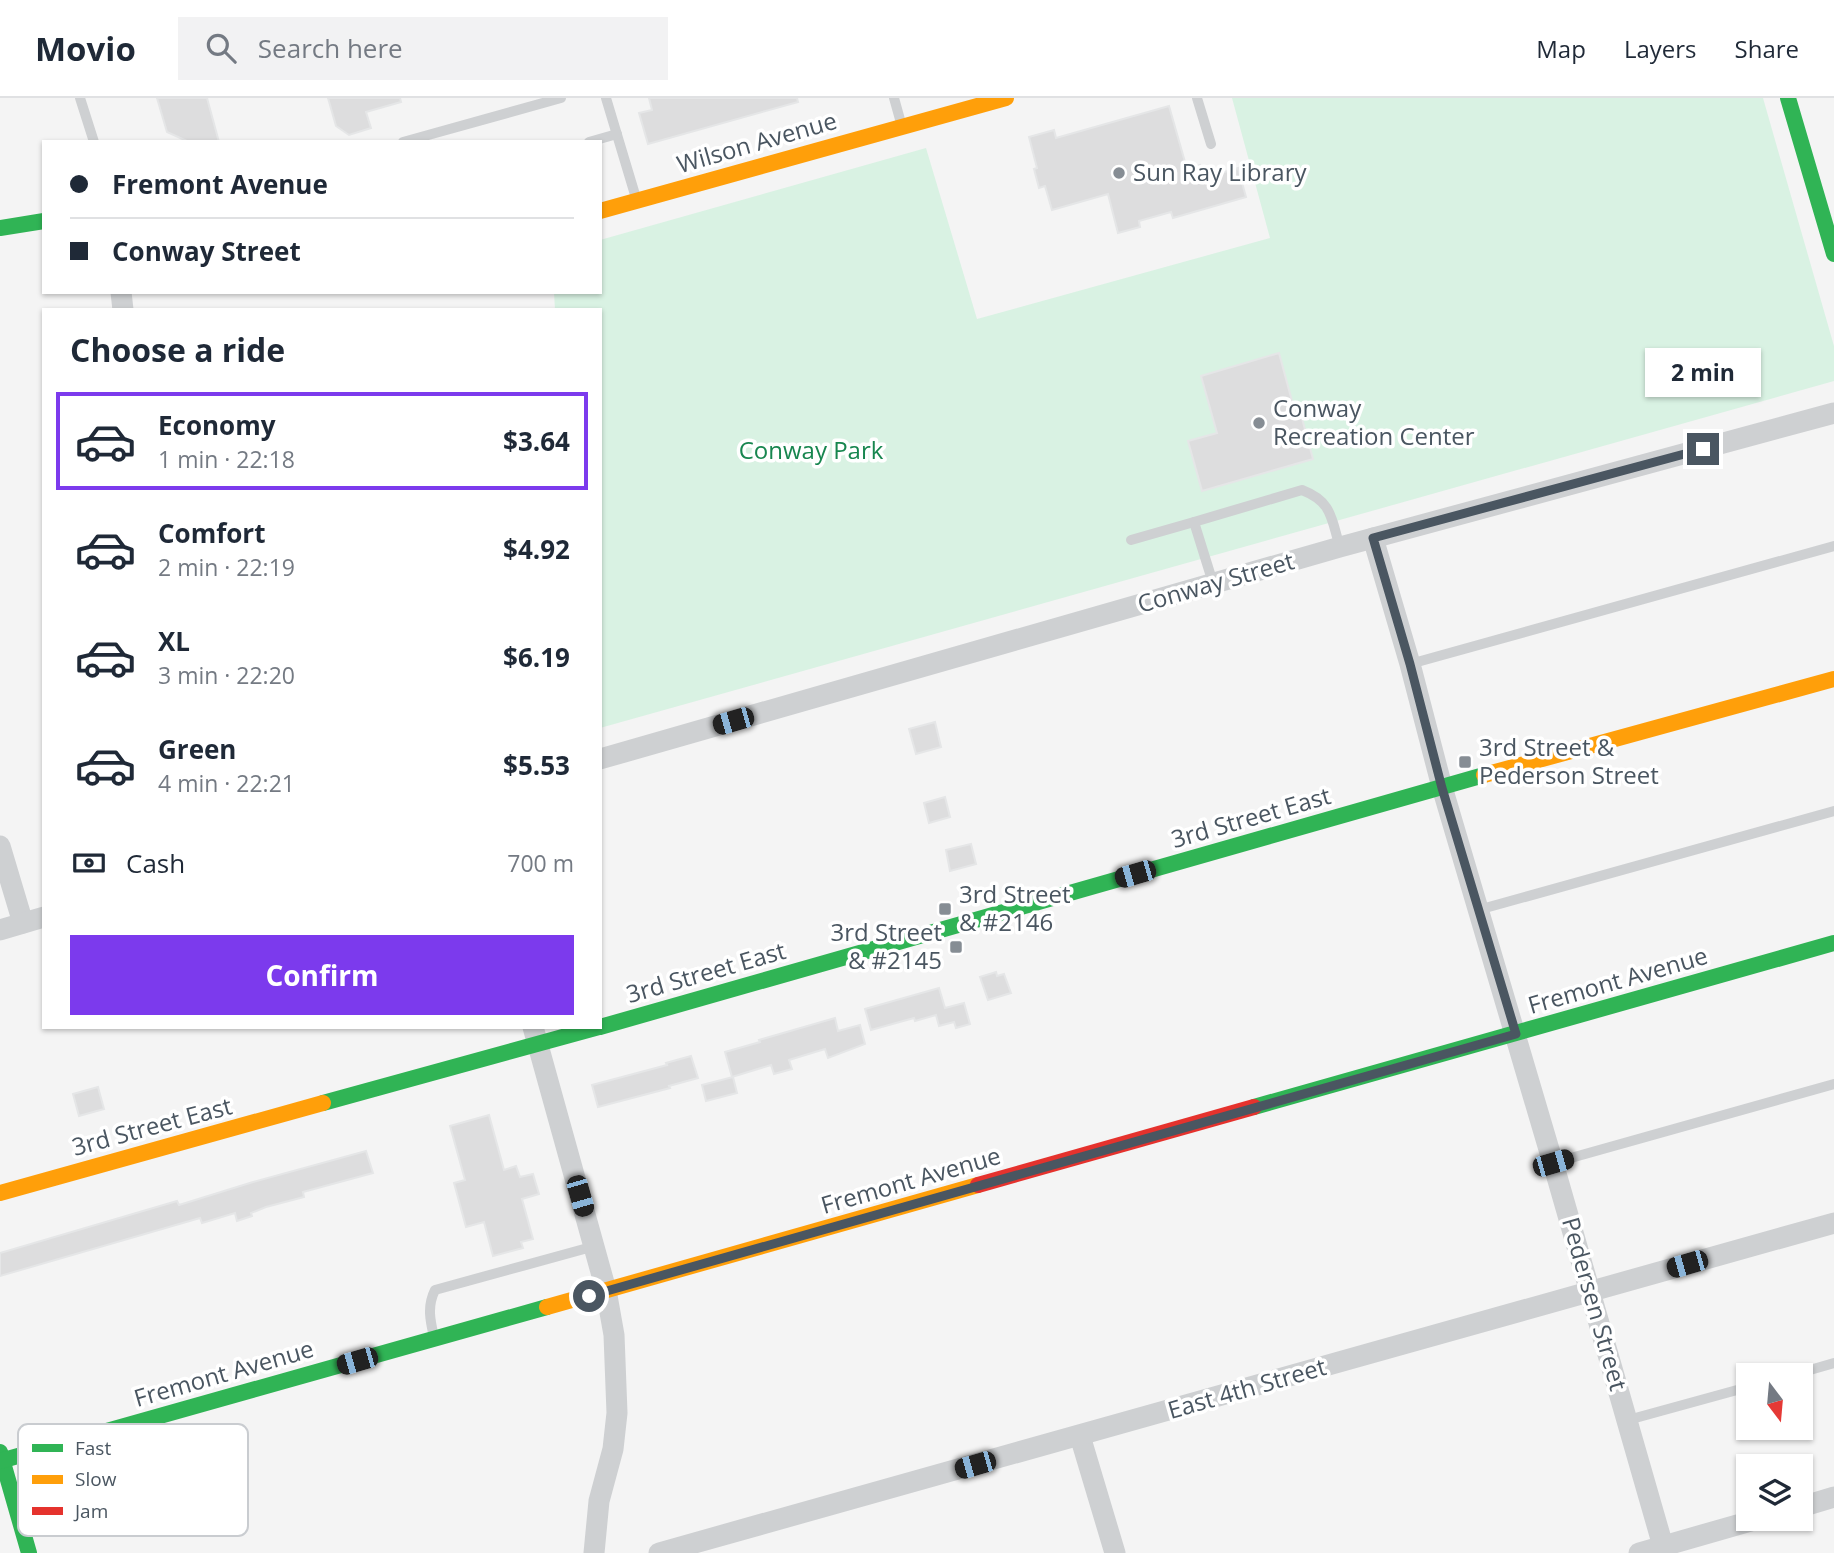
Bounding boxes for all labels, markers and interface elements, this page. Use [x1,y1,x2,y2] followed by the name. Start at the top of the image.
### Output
[178,17,668,80] search box
[35,26,136,71] text: Movio
[202,29,240,67] icon: search
[258,30,403,66] text: Search here
[1536,32,1586,65] text: Map
[1624,32,1697,65] text: Layers
[1735,32,1799,65] text: Share
[673,103,840,180] street label: Wilson Avenue
[1133,155,1307,188] place label: Sun Ray Library
[1111,165,1127,181] marker: Sun Ray Library
[112,166,328,202] text: Fremont Avenue
[112,233,301,269] text: Conway Street
[70,328,285,371] text: Choose a ride
[1645,348,1761,396] callout: 2 min
[1671,356,1735,388] text: 2 min
[1273,391,1475,452] place label: Conway Recreation Center
[158,407,276,443] text: Economy
[74,410,137,473] icon: car
[1251,415,1267,431] marker: Conway Recreation Center
[503,423,570,459] text: $3.64
[739,433,884,466] park label: Conway Park
[1687,433,1719,465] route end
[158,443,295,475] text: 1 min · 22:18
[158,515,265,551] text: Comfort
[74,518,137,581] icon: car
[503,531,570,567] text: $4.92
[1133,543,1298,620] street label: Conway Street
[158,551,295,583] text: 2 min · 22:19
[158,623,190,659] text: XL
[74,626,137,689] icon: car
[503,639,570,675] text: $6.19
[158,659,295,691] text: 3 min · 22:20
[710,705,757,737] car
[1479,730,1659,791] place label: 3rd Street & Pederson Street
[158,731,236,767] text: Green
[74,734,137,797] icon: car
[503,747,570,783] text: $5.53
[1457,754,1473,770] marker: 3rd Street & Pederson Street
[158,767,295,799] text: 4 min · 22:21
[1167,778,1334,855] street label: 3rd Street East
[70,844,108,882] icon: cash
[126,845,185,881] text: Cash
[507,847,574,879] text: 700 m
[1112,858,1159,890] car
[959,877,1070,938] place label: 3rd Street & #2146
[937,901,953,917] marker: 3rd Street & #2146
[831,915,942,976] place label: 3rd Street & #2145
[622,933,789,1010] street label: 3rd Street East
[70,935,574,1015] button: Confirm
[1524,938,1711,1021] street label: Fremont Avenue
[948,939,964,955] marker: 3rd Street & #2145
[68,1088,235,1163] street label: 3rd Street East
[817,1138,1004,1221] street label: Fremont Avenue
[1530,1147,1577,1179] car
[565,1173,596,1219] car
[1555,1213,1636,1394] street label: Pedersen Street
[1664,1248,1711,1280] car
[573,1280,605,1312] route start
[130,1331,317,1414] street label: Fremont Avenue
[334,1345,381,1377] car
[1164,1349,1330,1426] street label: East 4th Street
[1736,1363,1813,1440] north arrow
[1736,1363,1813,1531] map controls
[18,1424,248,1536] legend
[75,1435,111,1461] text: Fast
[952,1449,999,1481] car
[1736,1454,1813,1531] button: layers
[75,1466,117,1492] text: Slow
[73,1498,108,1524] text: Jam

